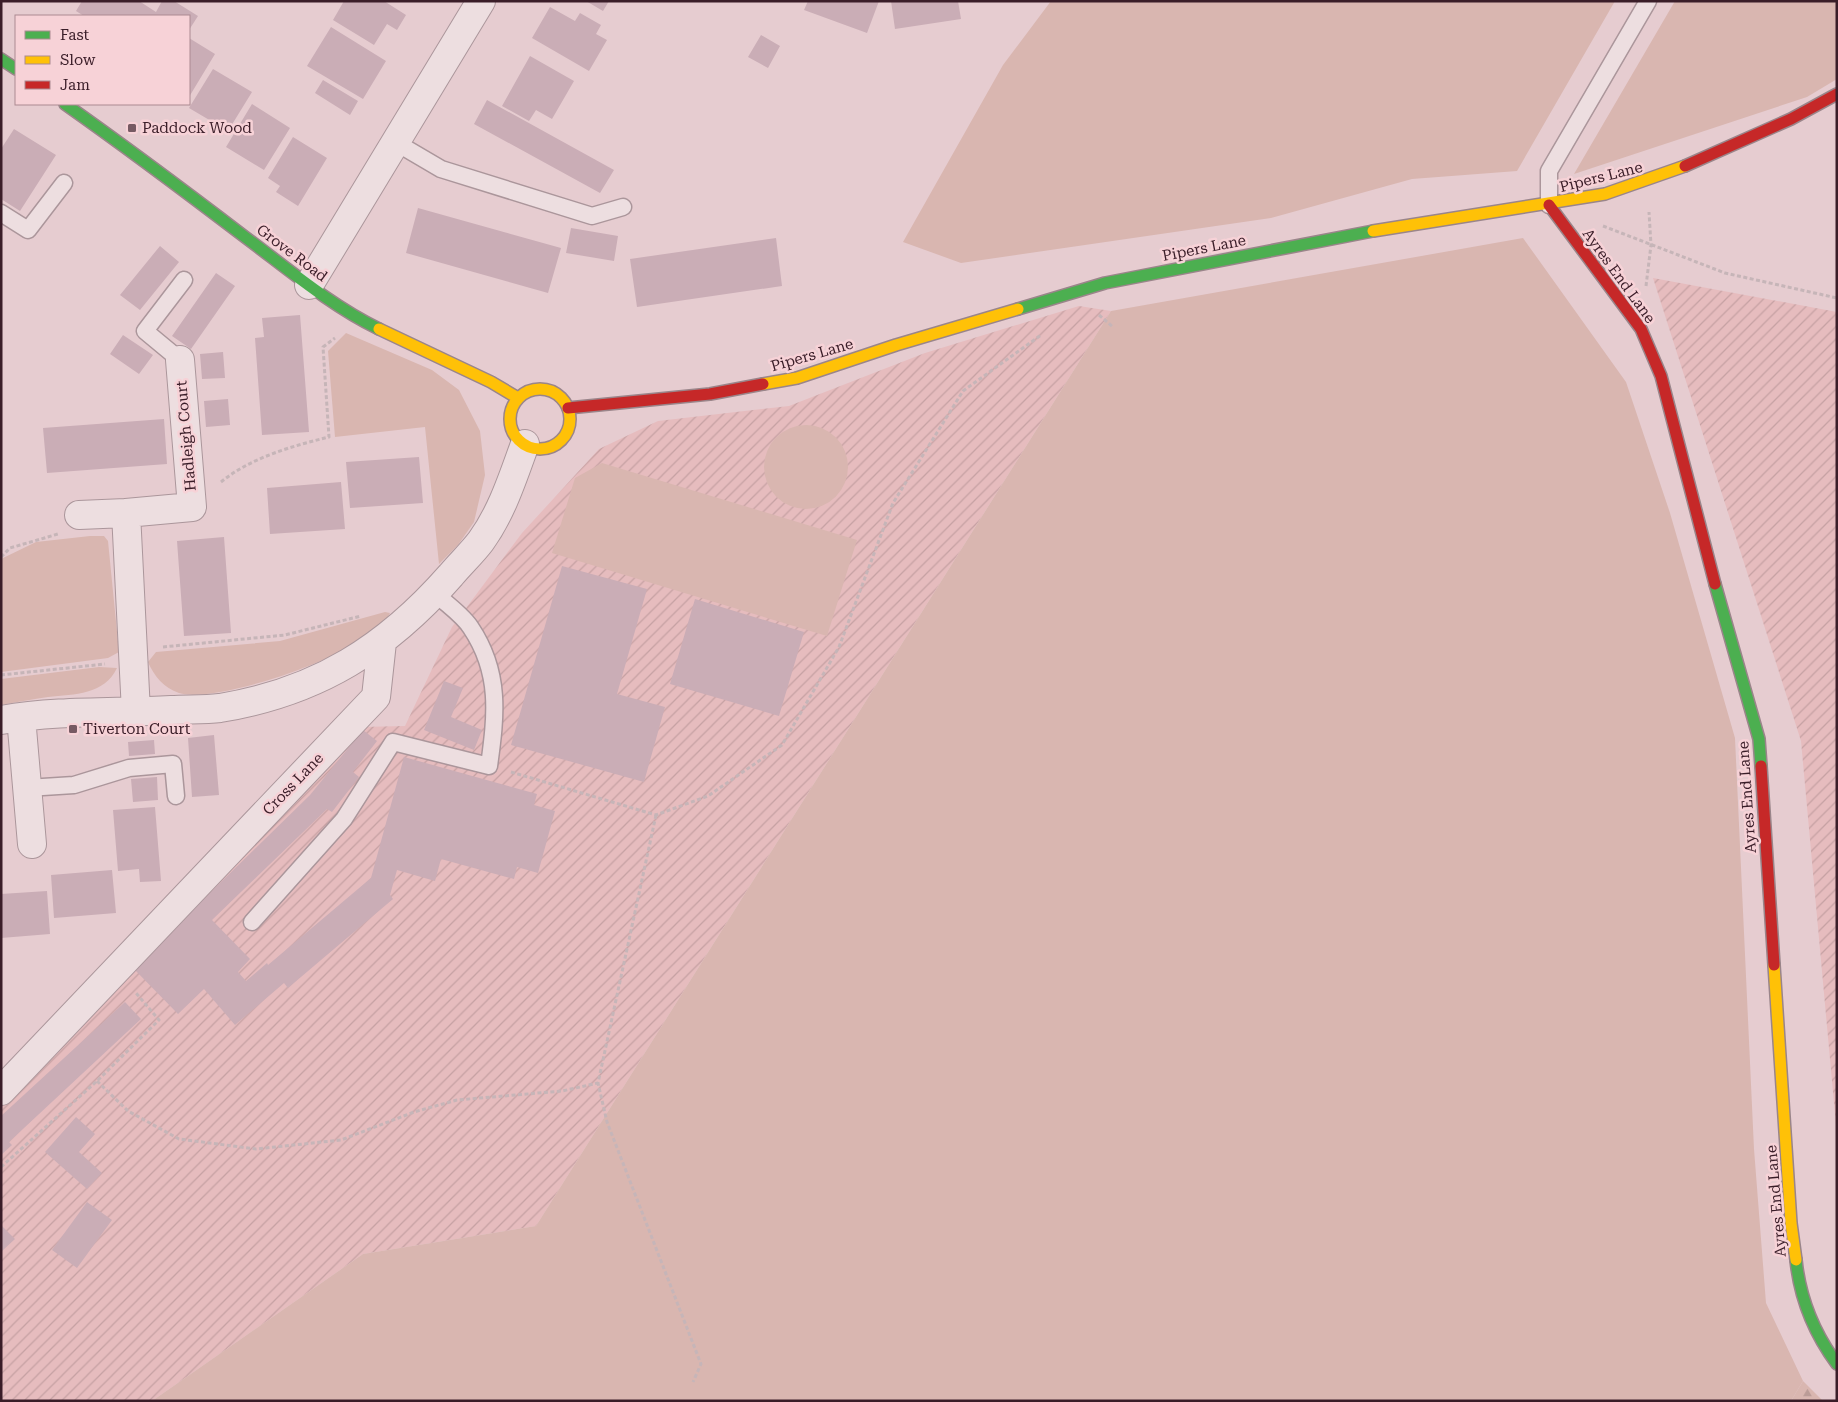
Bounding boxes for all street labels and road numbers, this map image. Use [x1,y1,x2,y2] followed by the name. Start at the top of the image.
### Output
[1558,158,1644,196] street label: Pipers Lane
[253,221,331,286] street label: Grove Road
[1579,225,1659,327] street label: Ayres End Lane
[1161,231,1247,265] street label: Pipers Lane
[769,335,855,375] street label: Pipers Lane
[172,380,200,492] street label: Hadleigh Court
[1734,740,1760,854] street label: Ayres End Lane
[259,749,327,819] street label: Cross Lane
[1762,1144,1790,1258] street label: Ayres End Lane

